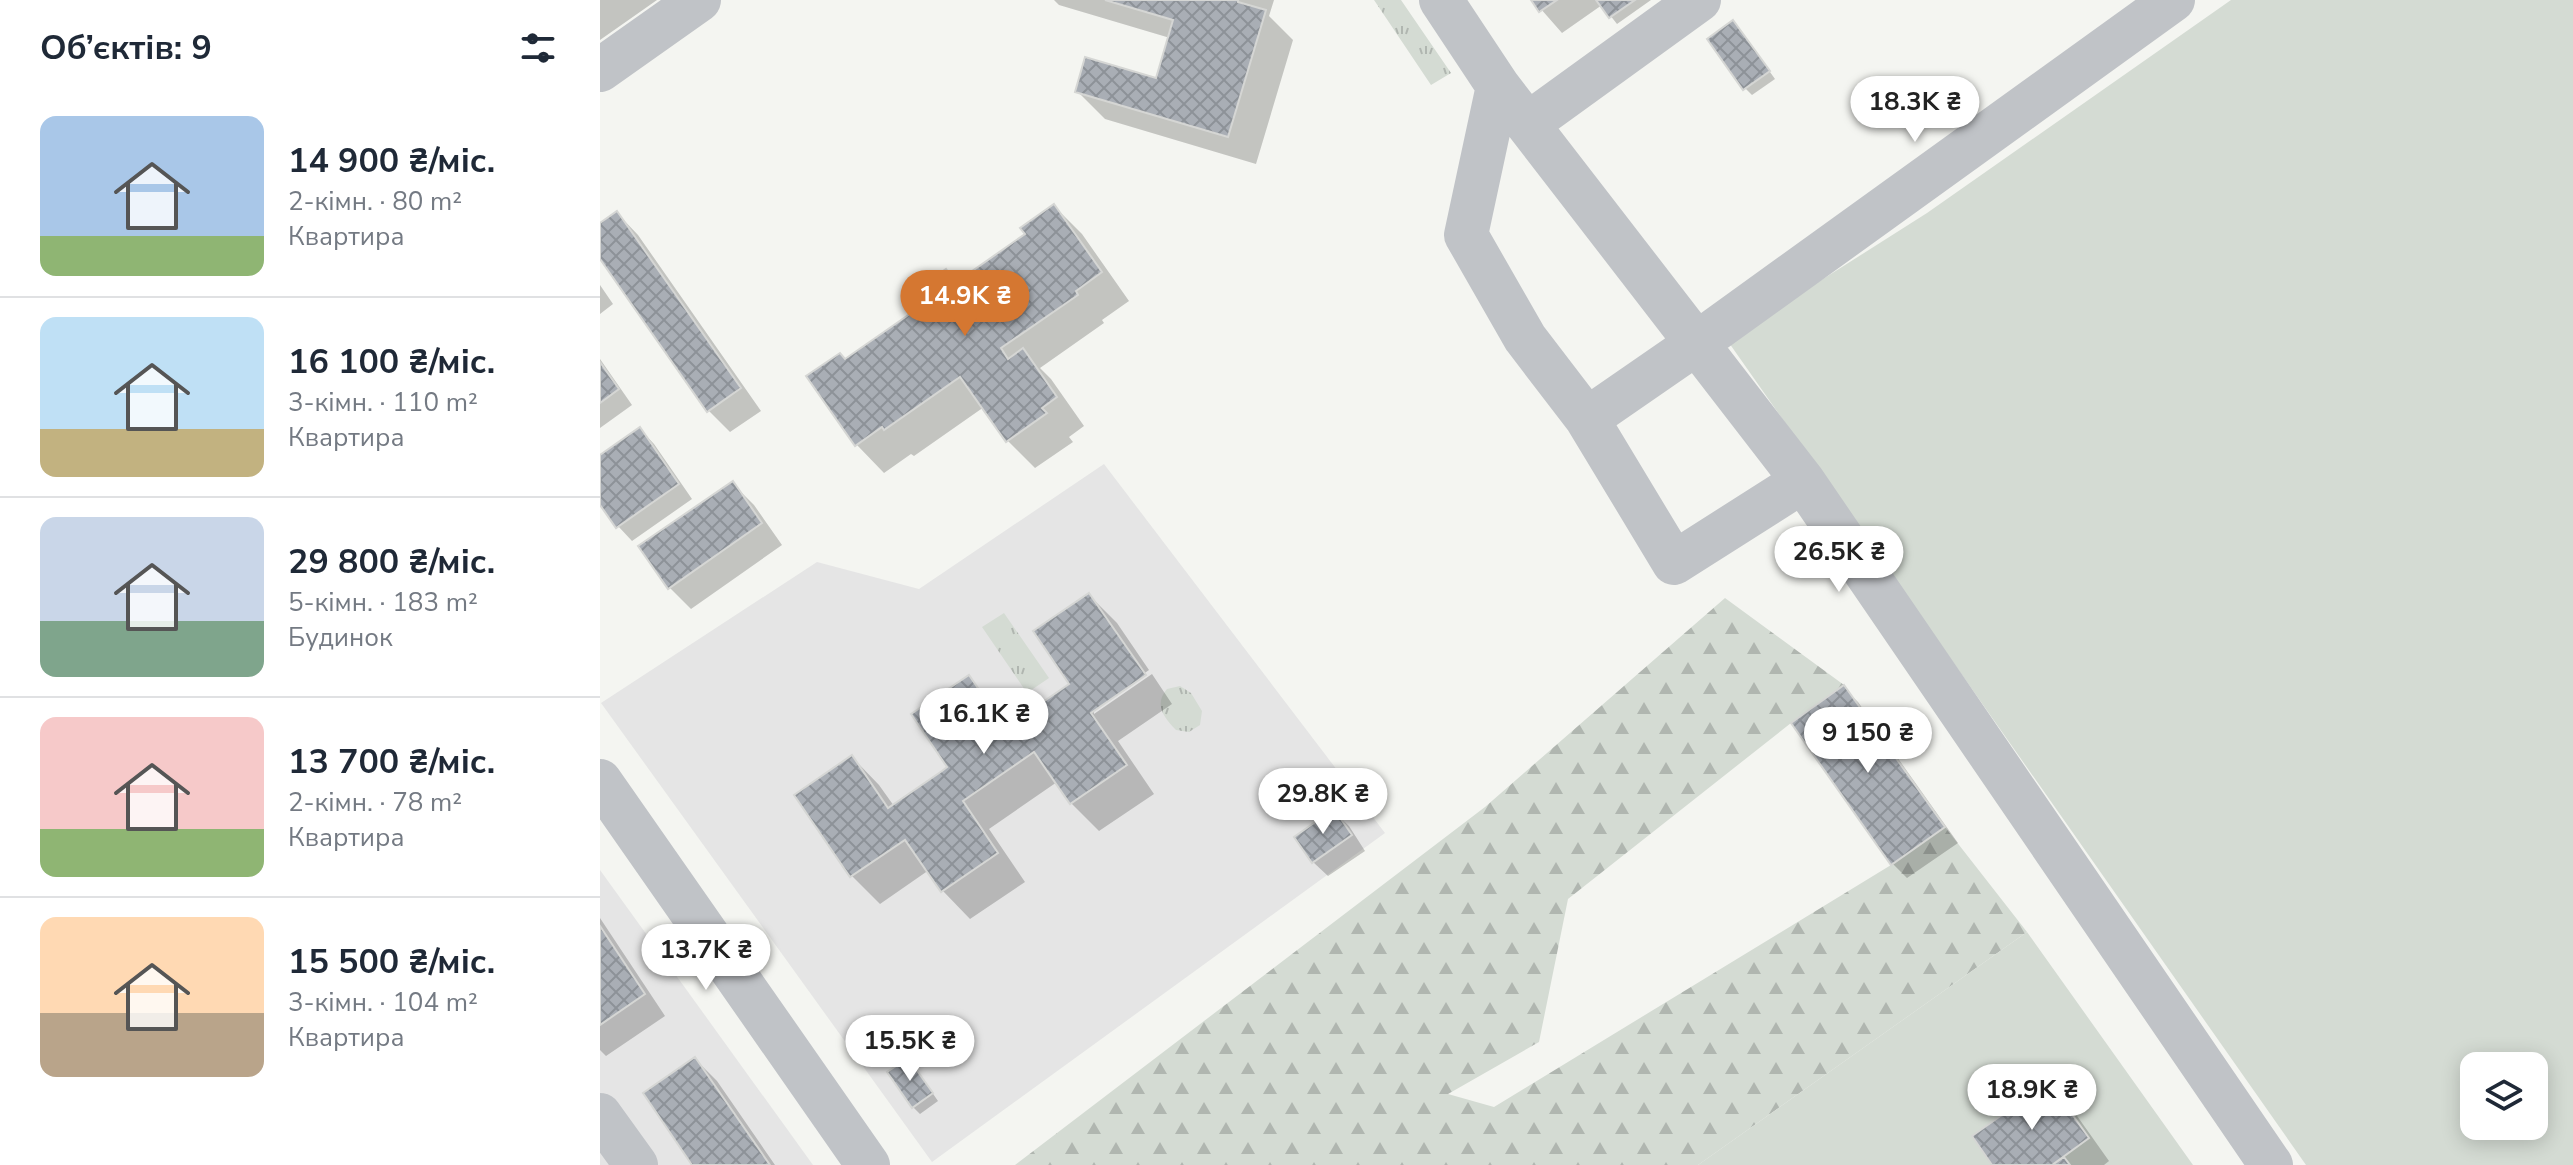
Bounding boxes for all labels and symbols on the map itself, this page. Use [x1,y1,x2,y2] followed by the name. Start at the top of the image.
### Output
[1841,76,1989,144] pin: 18.3K ₴
[891,270,1039,338] pin: 14.9K ₴
[1765,526,1913,594] pin: 26.5K ₴
[910,688,1058,756] pin: 16.1K ₴
[1794,707,1942,775] pin: 9 150 ₴
[1249,768,1397,836] pin: 29.8K ₴
[632,924,780,992] pin: 13.7K ₴
[836,1015,984,1083] pin: 15.5K ₴
[1958,1064,2106,1132] pin: 18.9K ₴

